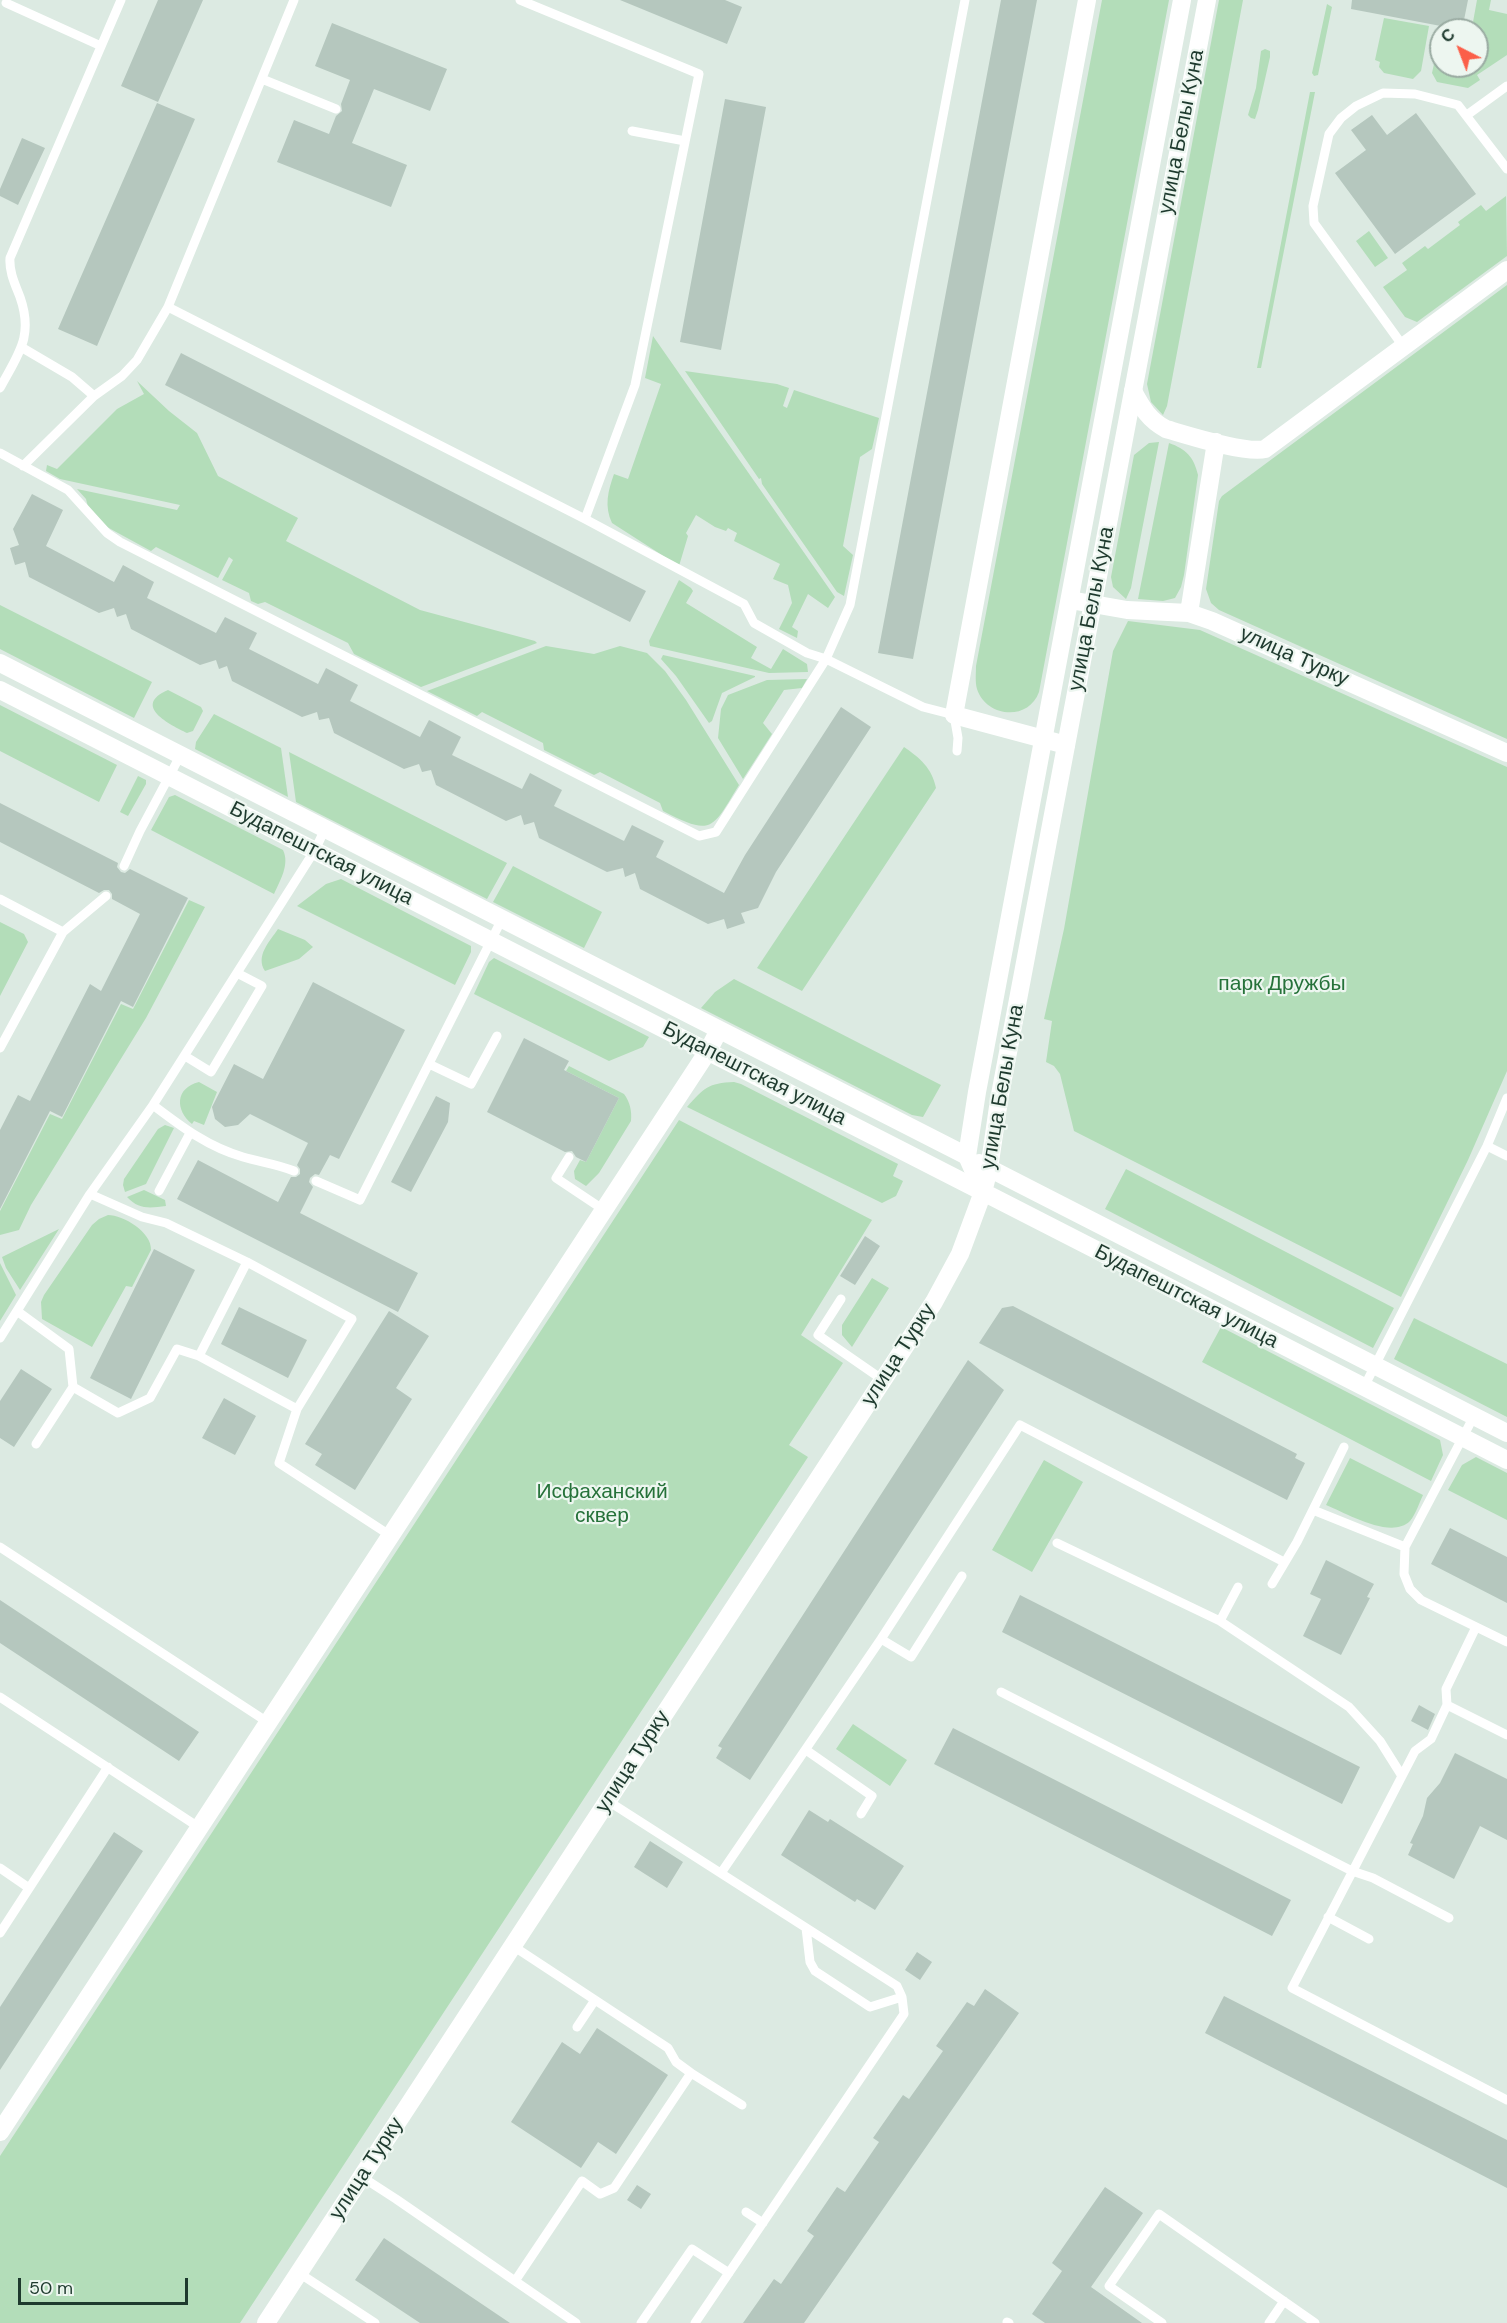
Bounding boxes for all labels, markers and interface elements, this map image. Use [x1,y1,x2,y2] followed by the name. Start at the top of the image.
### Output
[1429,18,1489,78] north arrow
[1437,24,1459,47] text: С
[1154,48,1210,216] street label: улица Белы Куна
[1064,525,1120,693] street label: улица Белы Куна
[1236,622,1352,692] street label: улица Турку
[225,797,417,911] street label: Будапештская улица
[1218,971,1346,997] park label: парк Дружбы
[976,1003,1030,1171] street label: улица Белы Куна
[658,1017,850,1131] street label: Будапештская улица
[1090,1240,1282,1354] street label: Будапештская улица
[857,1299,941,1411] street label: улица Турку
[536,1479,668,1529] park label: Исфаханский сквер
[591,1706,675,1818] street label: улица Турку
[325,2113,409,2225] street label: улица Турку
[21,2266,190,2304] scale bar
[29,2276,73,2300] text: 50 m

